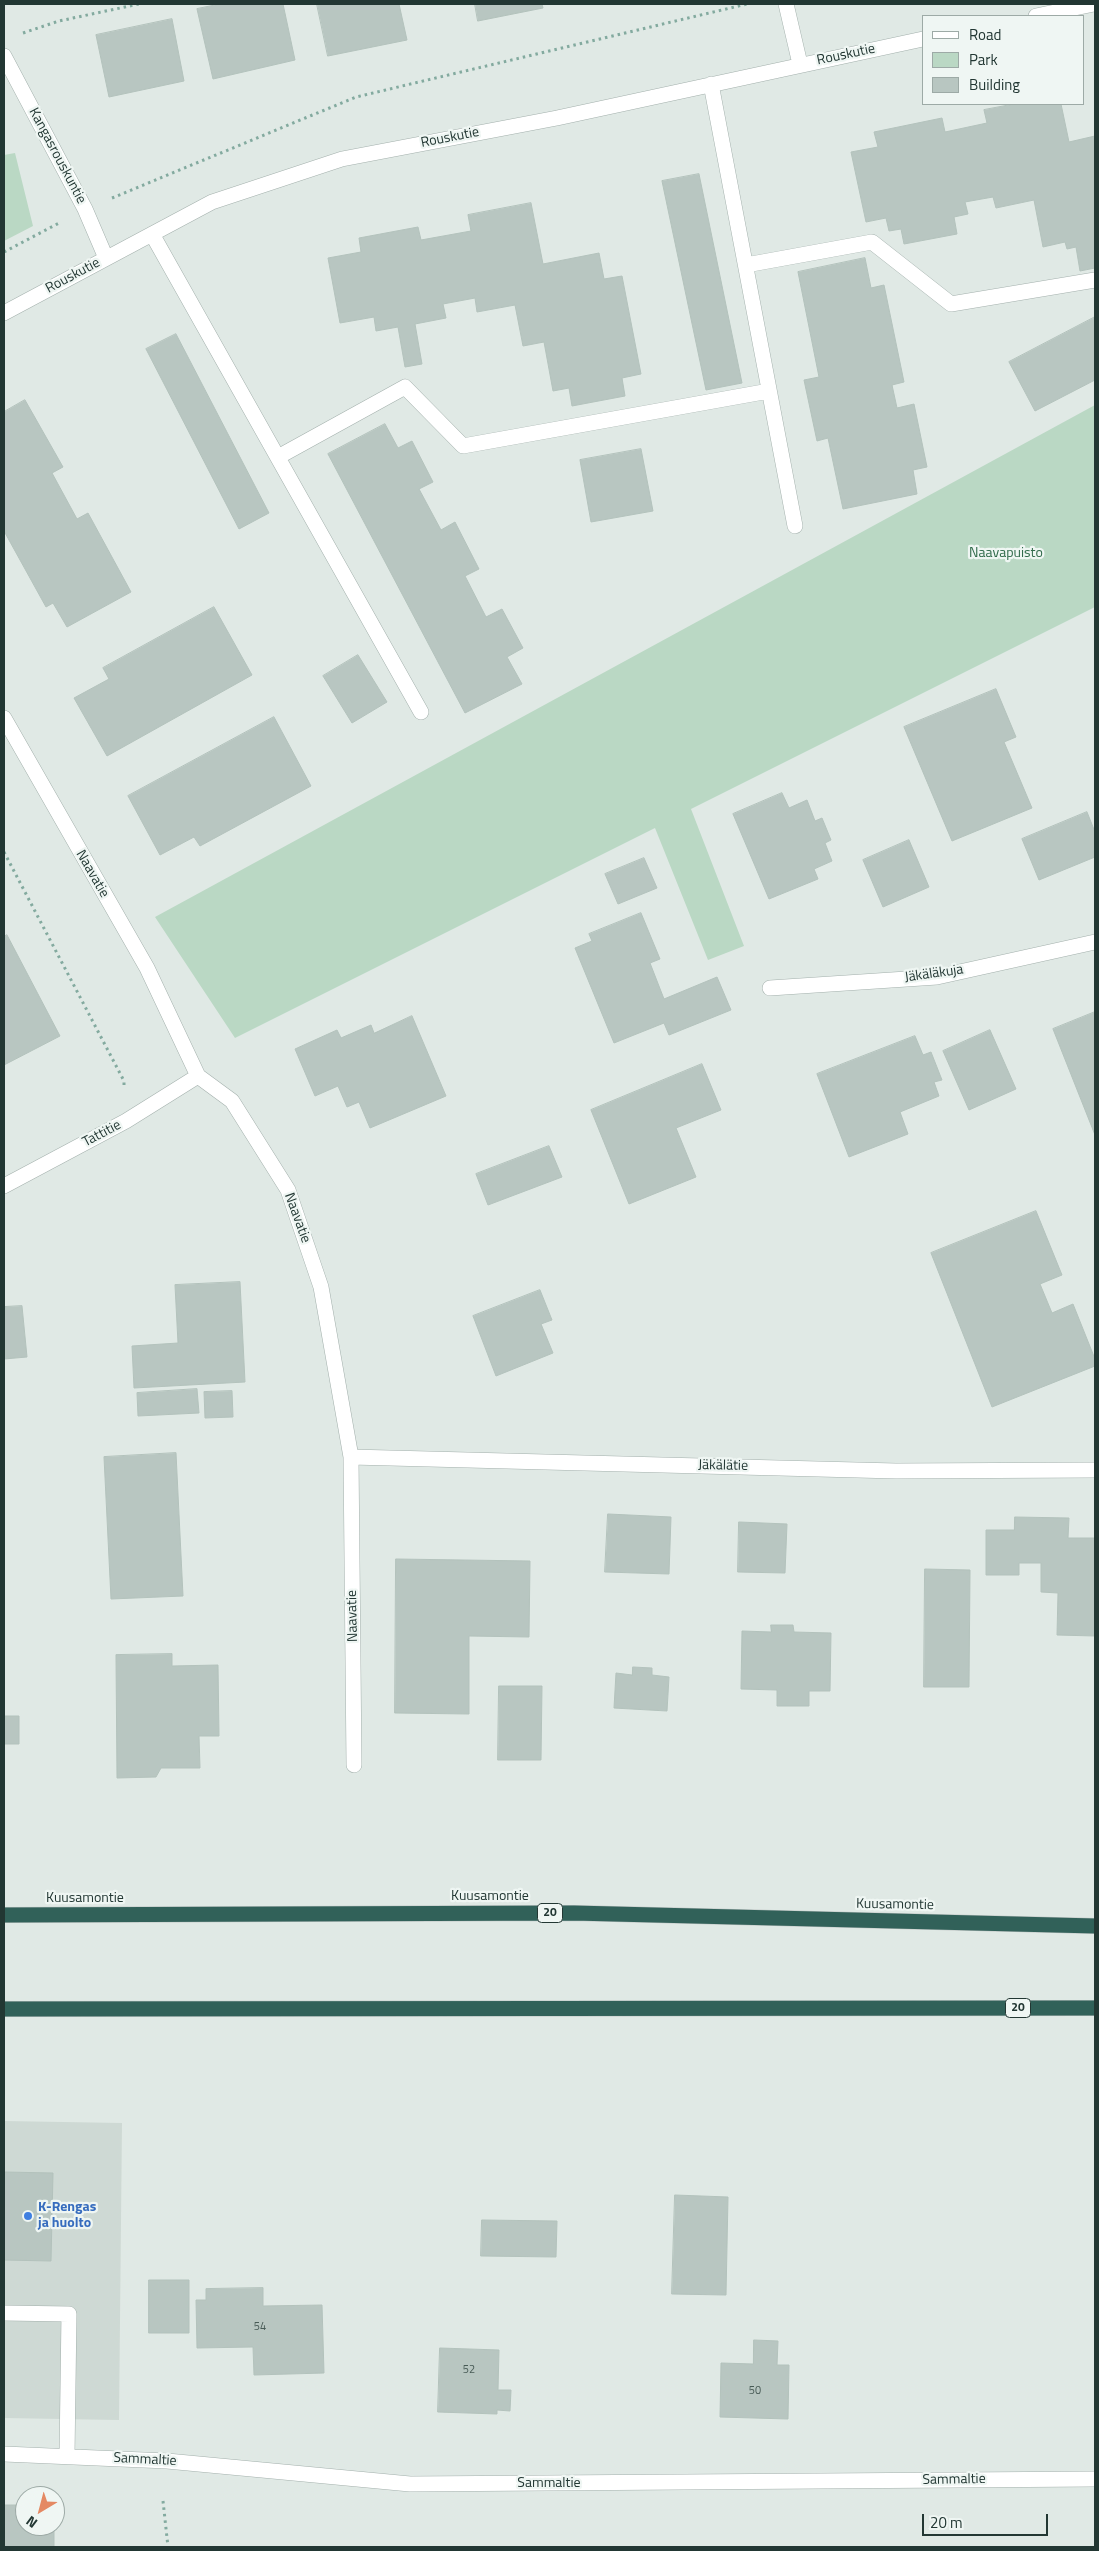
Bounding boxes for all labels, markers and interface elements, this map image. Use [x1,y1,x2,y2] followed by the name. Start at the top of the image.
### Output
[922,15,1084,105] legend
[969,23,1001,46] text: Road
[815,41,877,69] street label: Rouskutie
[969,48,998,71] text: Park
[969,73,1020,96] text: Building
[25,105,89,207] street label: Kangasrouskuntie
[419,124,481,152] street label: Rouskutie
[43,255,103,297] street label: Rouskutie
[969,546,1043,562] park label: Naavapuisto
[72,847,112,901] street label: Naavatie
[904,962,964,986] street label: Jäkäläkuja
[80,1117,124,1151] street label: Tattitie
[280,1191,314,1245] street label: Naavatie
[698,1457,748,1475] street label: Jäkälätie
[344,1590,362,1642] street label: Naavatie
[451,1889,529,1905] street label: Kuusamontie
[46,1891,124,1907] street label: Kuusamontie
[856,1896,934,1914] street label: Kuusamontie
[538,1904,562,1922] road number: 20
[1006,1999,1030,2018] road number: 20
[38,2200,96,2232] place label: K-Rengas ja huolto
[22,2210,34,2222] marker: K-Rengas ja huolto
[254,2320,266,2334] house number: 54
[463,2363,475,2377] house number: 52
[749,2384,761,2398] house number: 50
[113,2450,177,2470] street label: Sammaltie
[922,2471,986,2489] street label: Sammaltie
[517,2476,581,2492] street label: Sammaltie
[15,2486,65,2536] north arrow
[924,2504,1050,2536] scale bar
[21,2511,41,2534] text: N
[930,2511,963,2534] text: 20 m

